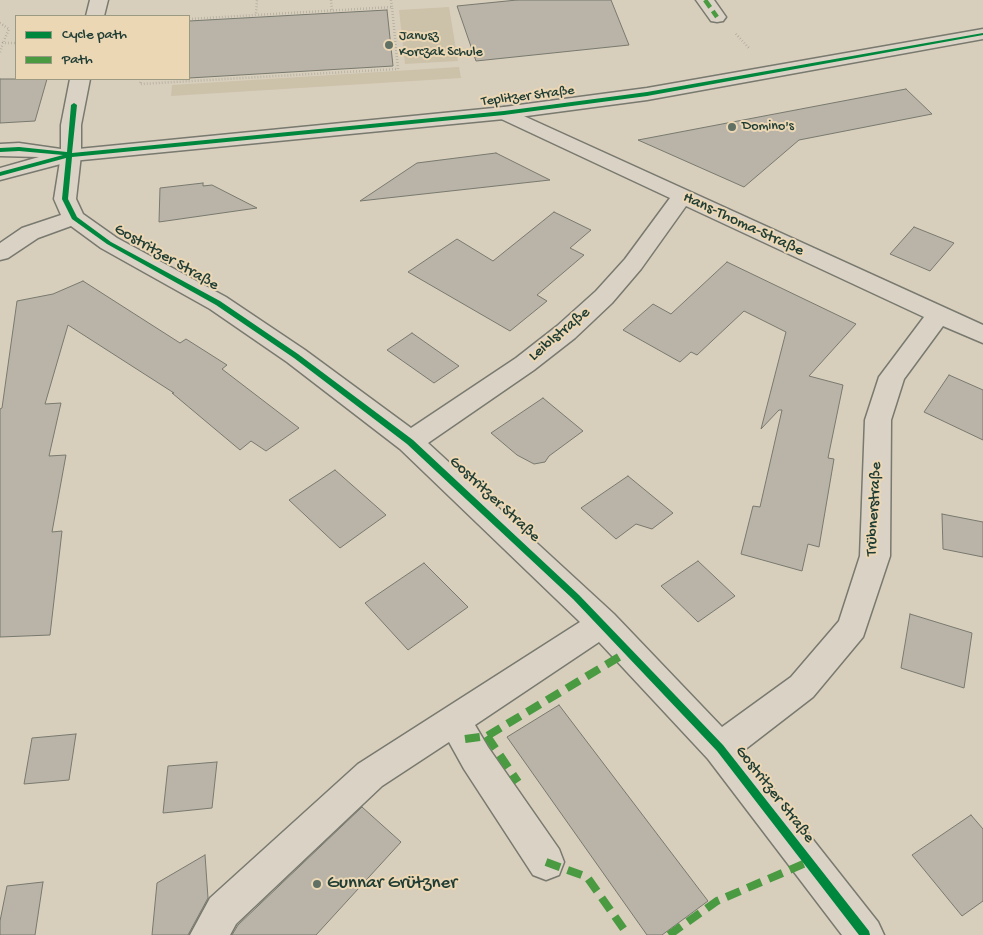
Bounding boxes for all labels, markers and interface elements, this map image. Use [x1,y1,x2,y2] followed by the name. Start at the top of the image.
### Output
[15,15,190,80] legend
[62,26,127,44] text: Cycle path
[399,29,483,62] place label: Janusz Korczak Schule
[383,39,395,51] marker: Janusz Korczak Schule
[62,51,93,69] text: Path
[480,83,576,111] street label: Teplitzer Straße
[742,119,794,135] place label: Domino's
[726,121,738,133] marker: Domino's
[679,189,807,261] street label: Hans-Thoma-Straße
[110,220,222,296] street label: Gostritzer Straße
[525,304,595,366] street label: Leiblstraße
[444,453,544,547] street label: Gostritzer Straße
[863,461,887,557] street label: Trübnerstraße
[730,743,818,847] street label: Gostritzer Straße
[327,873,457,895] place label: Gunnar Grützner
[311,878,323,890] marker: Gunnar Grützner

